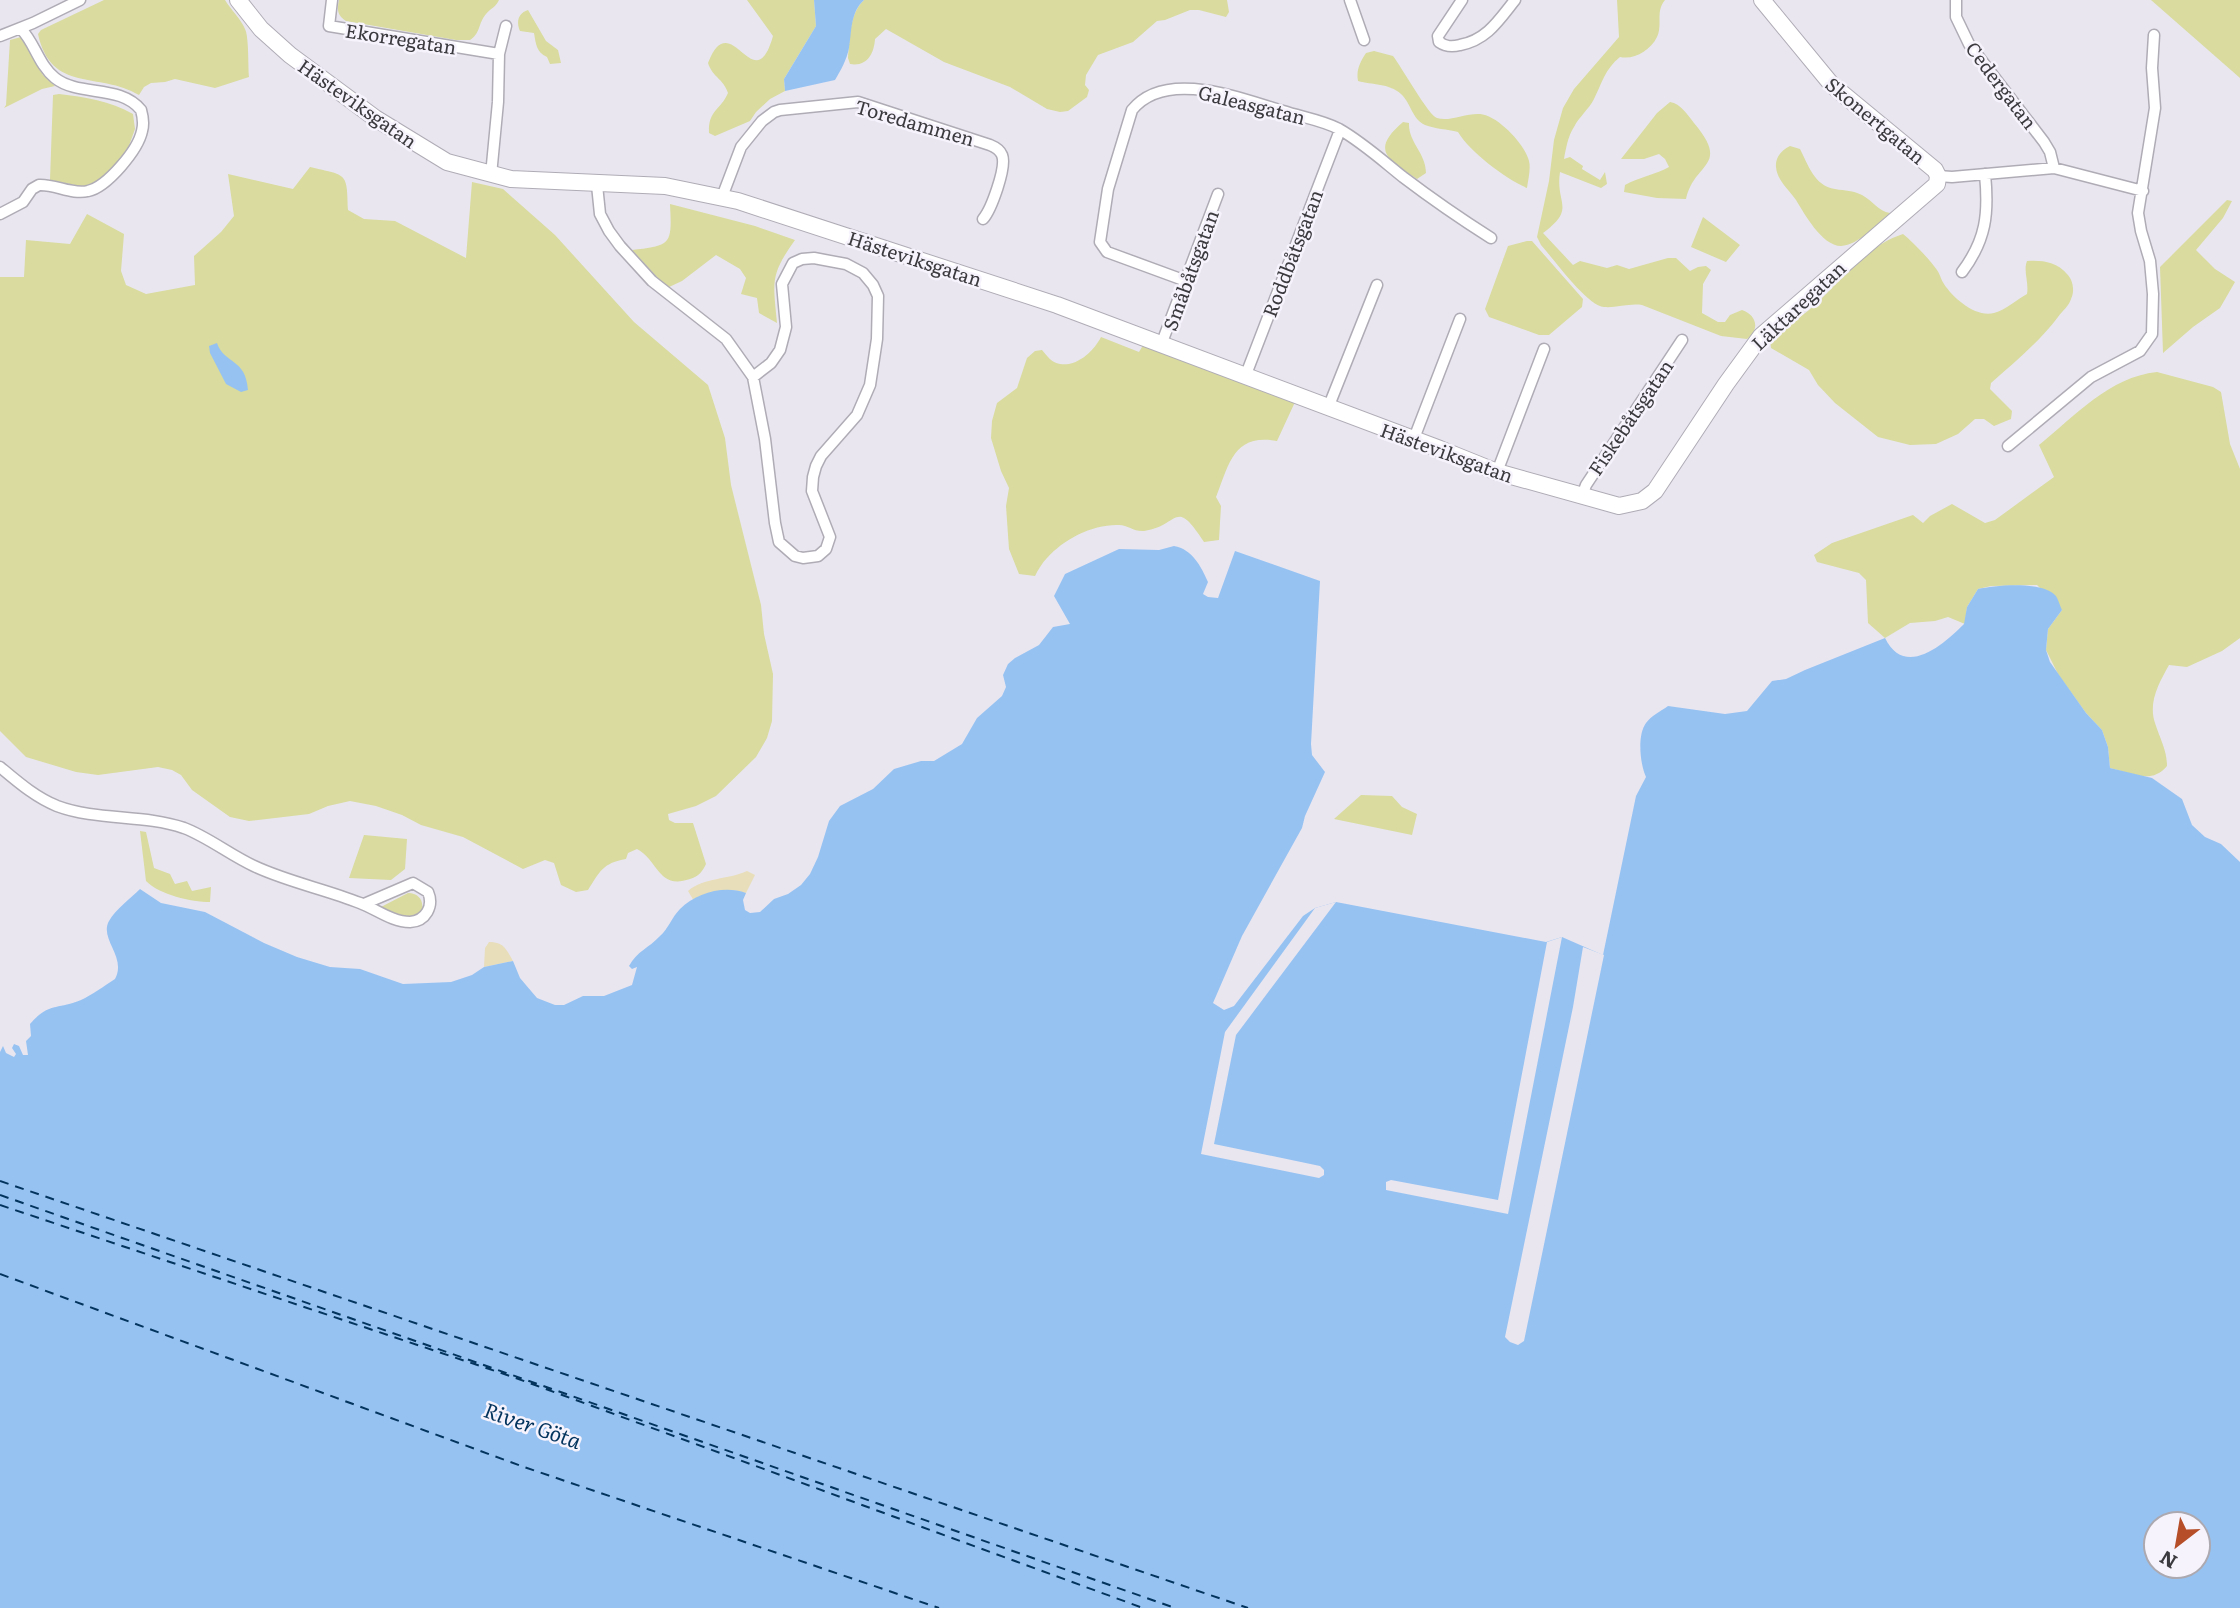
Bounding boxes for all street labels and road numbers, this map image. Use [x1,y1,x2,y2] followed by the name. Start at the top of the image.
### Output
[343,15,459,61] street label: Ekorregatan
[1960,35,2044,135] street label: Cedergatan
[293,52,423,154] street label: Hästeviksgatan
[1820,70,1932,170] street label: Skonertgatan
[1196,77,1308,131] street label: Galeasgatan
[852,92,978,152] street label: Toredammen
[1255,185,1329,321] street label: Roddbåtsgatan
[1155,206,1225,334] street label: Småbåtsgatan
[844,223,986,293] street label: Hästeviksgatan
[1744,254,1852,356] street label: Läktaregatan
[1581,353,1679,481] street label: Fiskebåtsgatan
[1377,415,1517,489] street label: Hästeviksgatan

